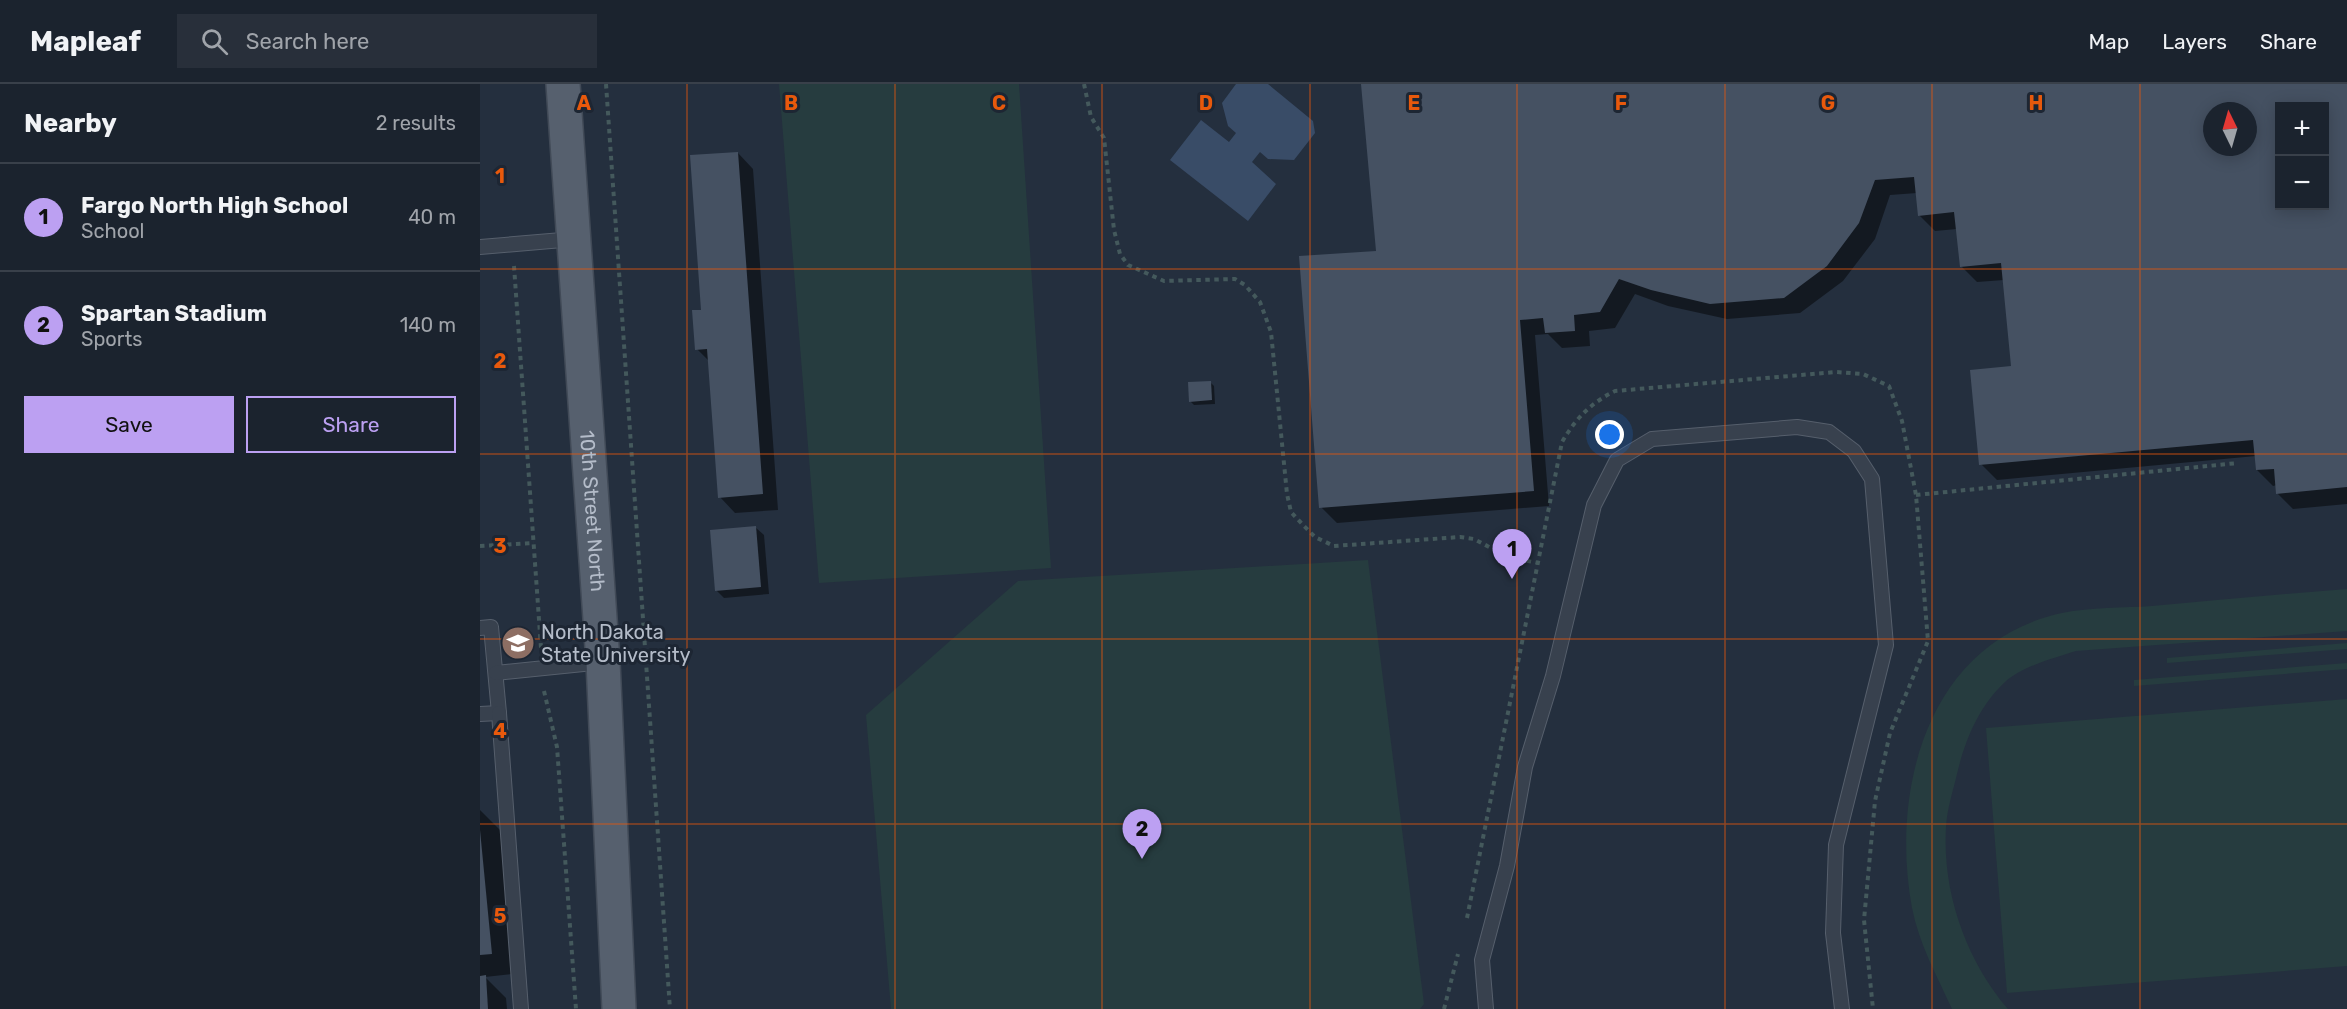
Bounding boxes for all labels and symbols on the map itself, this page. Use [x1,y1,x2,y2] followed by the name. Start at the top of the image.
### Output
[577,91,592,115] text: A
[784,91,798,115] text: B
[992,91,1006,115] text: C
[1199,91,1213,115] text: D
[1408,91,1420,115] text: E
[1615,91,1627,115] text: F
[1821,91,1835,115] text: G
[2029,91,2043,115] text: H
[2203,102,2257,156] north arrow
[495,164,505,188] text: 1
[494,349,507,373] text: 2
[1595,420,1624,449] your location
[575,429,610,593] street label: 10th Street North
[1492,530,1532,579] pin: 1
[493,534,507,558] text: 3
[541,620,691,667] place label: North Dakota State University
[500,625,536,661] school or university icon: North Dakota State University
[493,719,507,743] text: 4
[1122,810,1162,859] pin: 2
[494,904,507,928] text: 5

